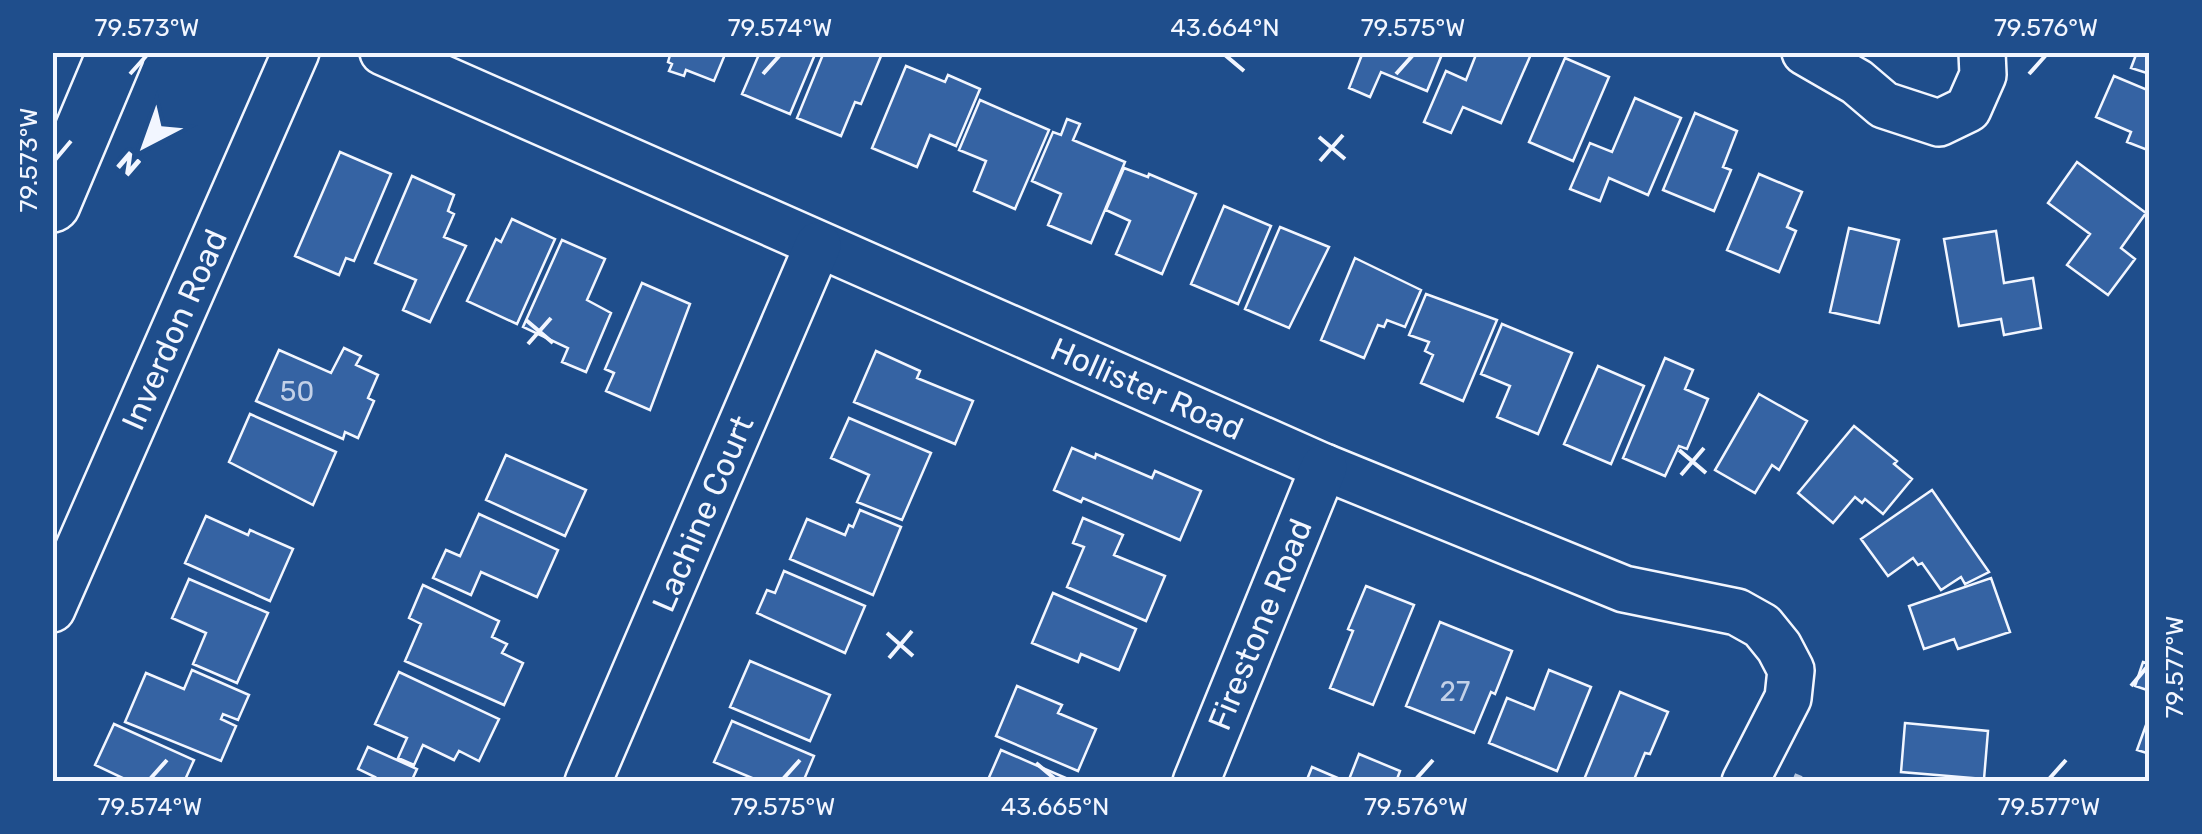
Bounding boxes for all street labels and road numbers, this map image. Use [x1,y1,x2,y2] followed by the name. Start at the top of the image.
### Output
[114,223,235,436] street label: Inverdon Road
[1045,330,1249,448] street label: Hollister Road
[644,410,762,617] street label: Lachine Court
[1200,513,1320,736] street label: Firestone Road

